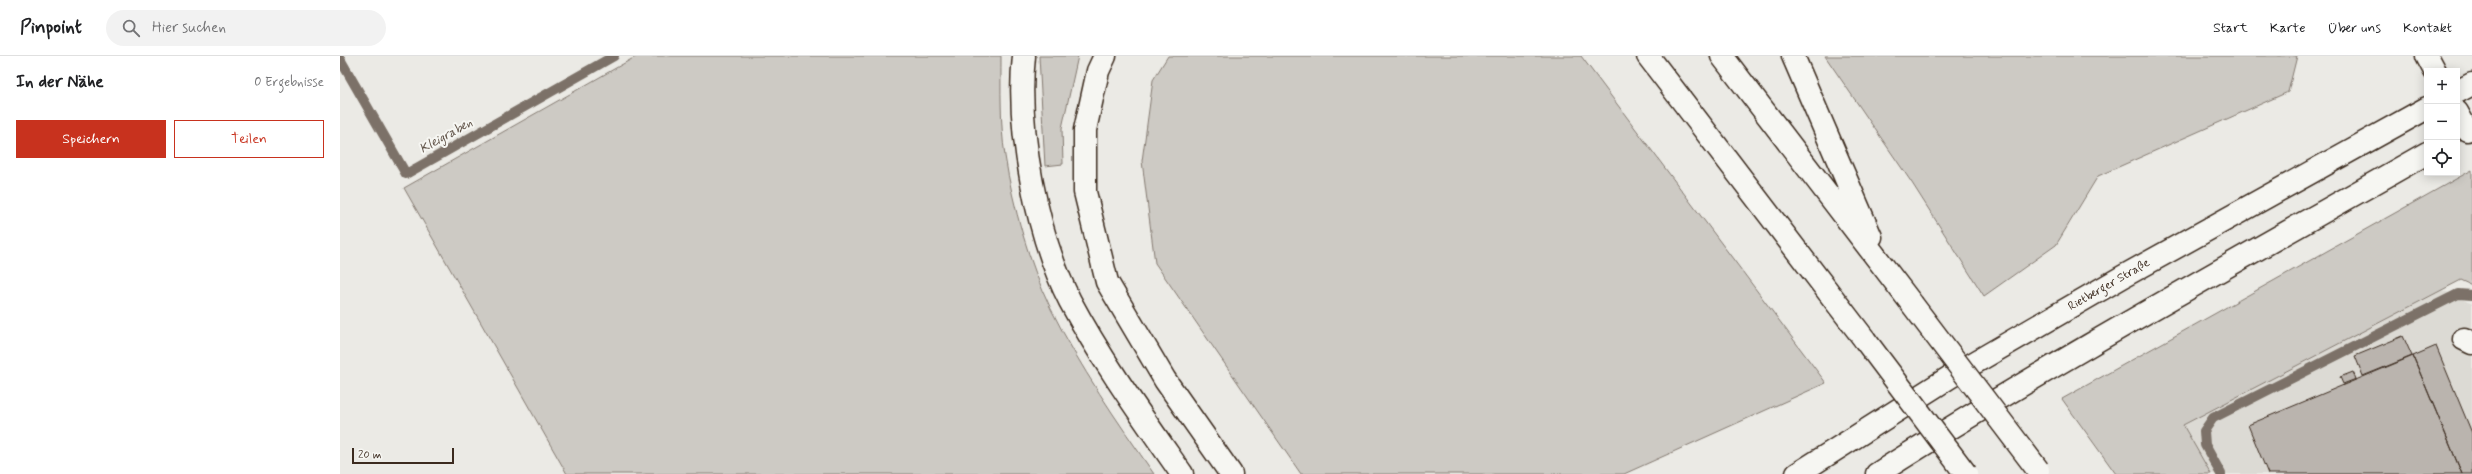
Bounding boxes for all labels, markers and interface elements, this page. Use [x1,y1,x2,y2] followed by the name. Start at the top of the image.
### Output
[106,10,386,46] search box
[20,15,82,40] text: Pinpoint
[120,17,142,39] icon: search
[152,18,226,38] text: Hier suchen
[2213,19,2248,37] text: Start
[2270,19,2305,37] text: Karte
[2327,19,2381,37] text: Über uns
[2403,19,2452,37] text: Kontakt
[2424,68,2460,176] map controls
[2424,68,2460,104] button: +
[16,71,104,93] text: In der Nähe
[254,74,324,91] text: 0 Ergebnisse
[2424,104,2460,140] button: −
[416,114,476,158] water label: Kleigraben
[16,120,166,158] button: Speichern
[174,120,324,158] button: Teilen
[2424,140,2460,176] button: locate
[2065,255,2153,316] street label: Rietberger Straße
[352,446,454,465] scale bar
[358,448,381,462] text: 20 m

